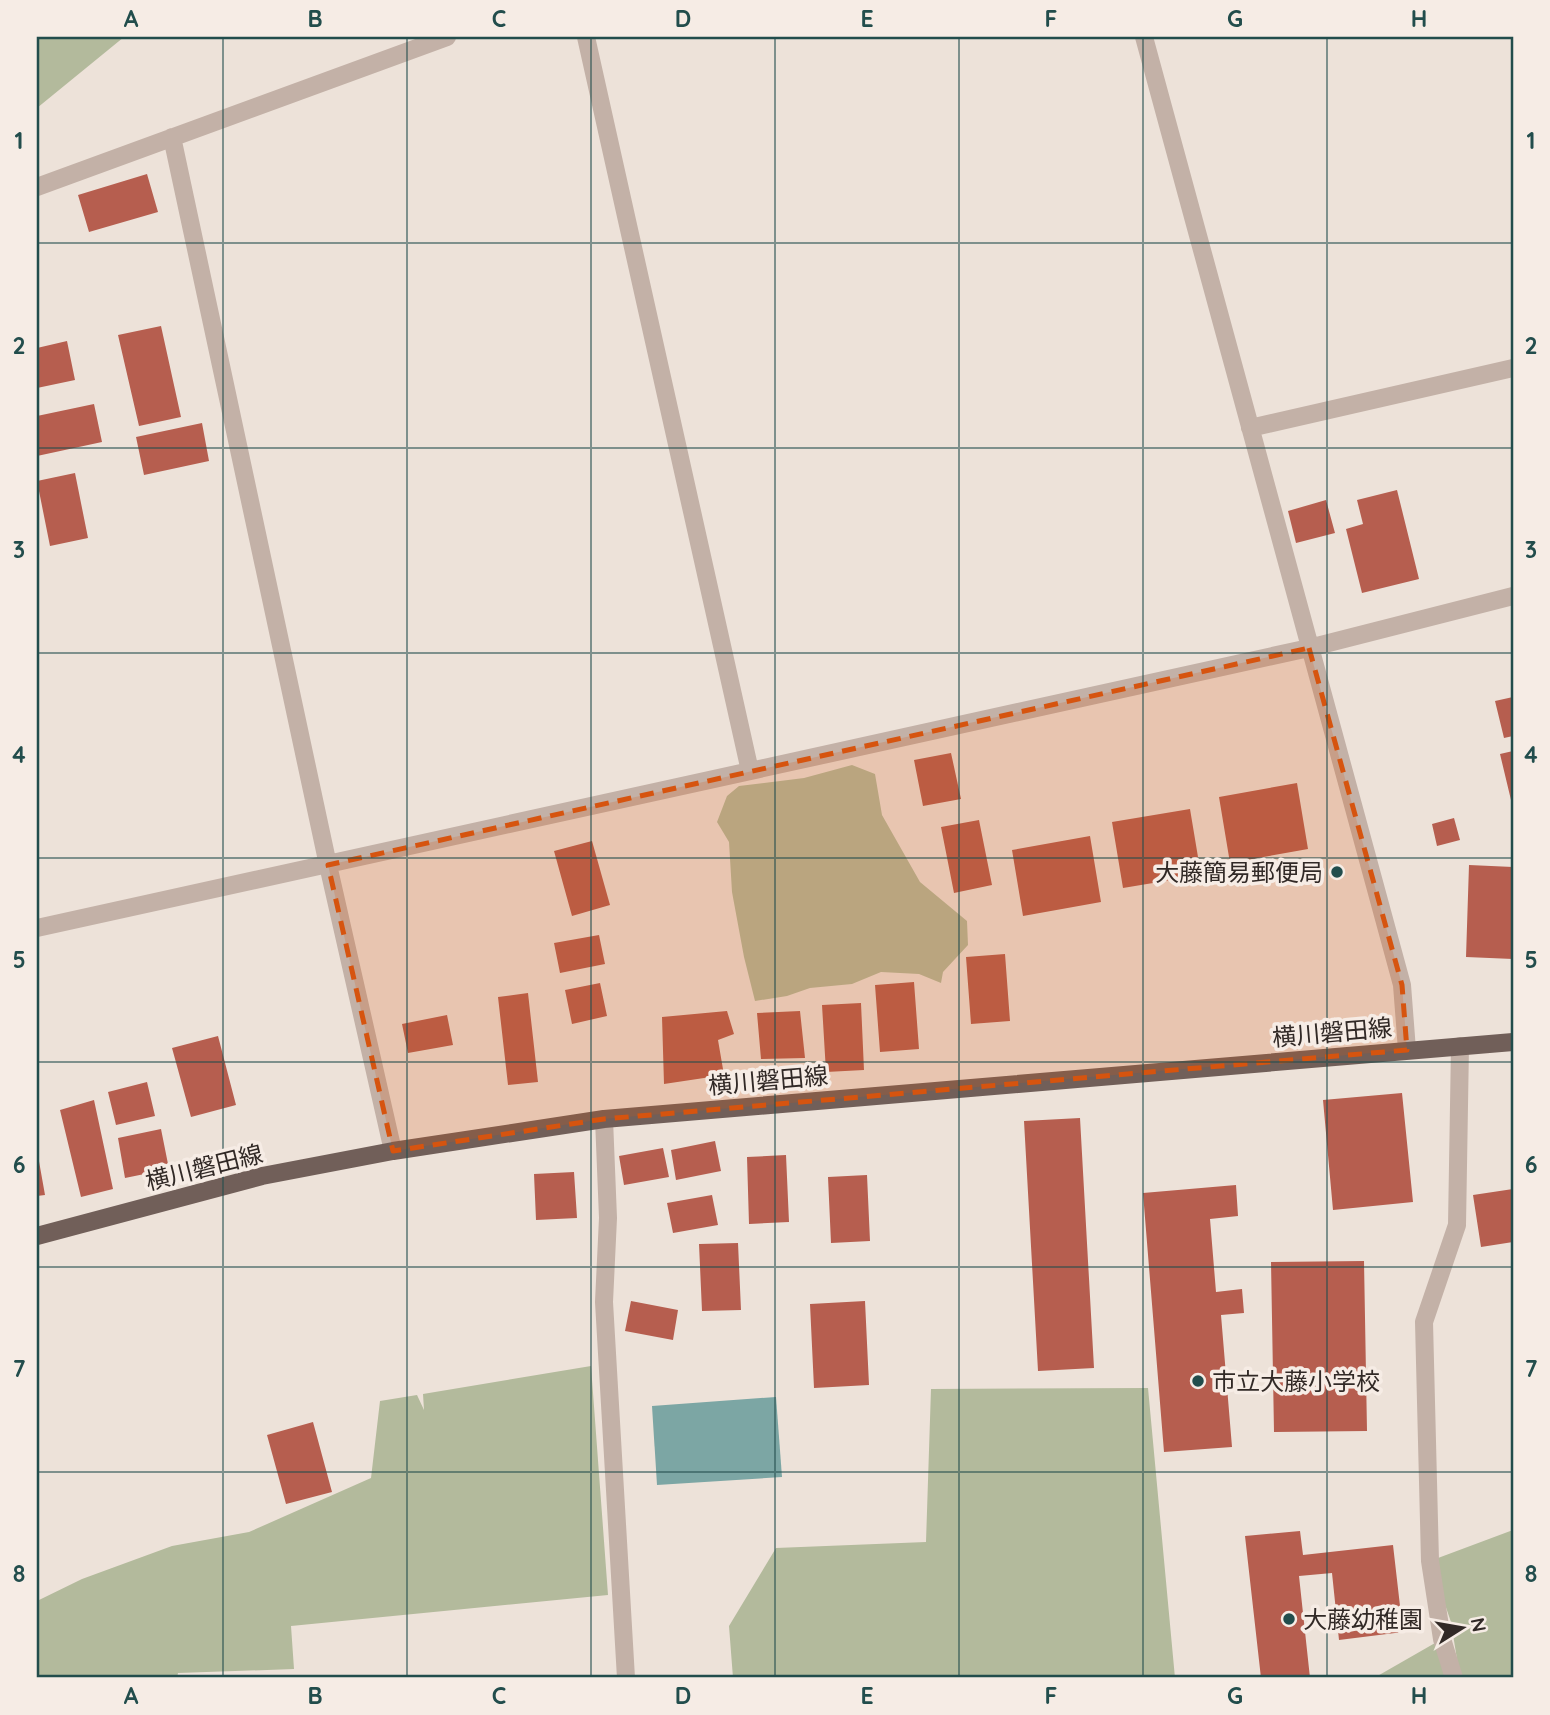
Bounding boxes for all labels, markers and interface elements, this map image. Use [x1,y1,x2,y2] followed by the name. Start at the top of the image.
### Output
[124,4,139,33] text: A
[307,4,323,33] text: B
[492,4,506,33] text: C
[675,4,691,33] text: D
[860,4,874,33] text: E
[1045,4,1057,33] text: F
[1227,4,1243,33] text: G
[1411,4,1427,33] text: H
[15,126,23,155] text: 1
[1527,126,1535,155] text: 1
[12,331,26,360] text: 2
[1524,331,1538,360] text: 2
[13,535,25,564] text: 3
[1525,535,1537,564] text: 3
[12,740,26,769] text: 4
[1524,740,1538,769] text: 4
[1155,857,1323,887] place label: 大藤簡易郵便局
[1329,864,1345,880] marker: 大藤簡易郵便局
[12,945,26,974] text: 5
[1524,945,1538,974] text: 5
[1271,1012,1393,1052] street label: 横川磐田線
[707,1060,829,1100] street label: 横川磐田線
[142,1138,266,1196] street label: 横川磐田線
[13,1150,25,1179] text: 6
[1525,1150,1537,1179] text: 6
[13,1354,26,1383] text: 7
[1525,1354,1538,1383] text: 7
[1212,1366,1380,1396] place label: 市立大藤小学校
[1190,1373,1206,1389] marker: 市立大藤小学校
[13,1559,25,1588] text: 8
[1525,1559,1537,1588] text: 8
[1428,1592,1498,1662] north arrow
[1303,1604,1423,1634] place label: 大藤幼稚園
[1281,1611,1297,1627] marker: 大藤幼稚園
[1466,1616,1492,1634] text: N
[124,1681,139,1710] text: A
[307,1681,323,1710] text: B
[492,1681,506,1710] text: C
[675,1681,691,1710] text: D
[860,1681,874,1710] text: E
[1045,1681,1057,1710] text: F
[1227,1681,1243,1710] text: G
[1411,1681,1427,1710] text: H

